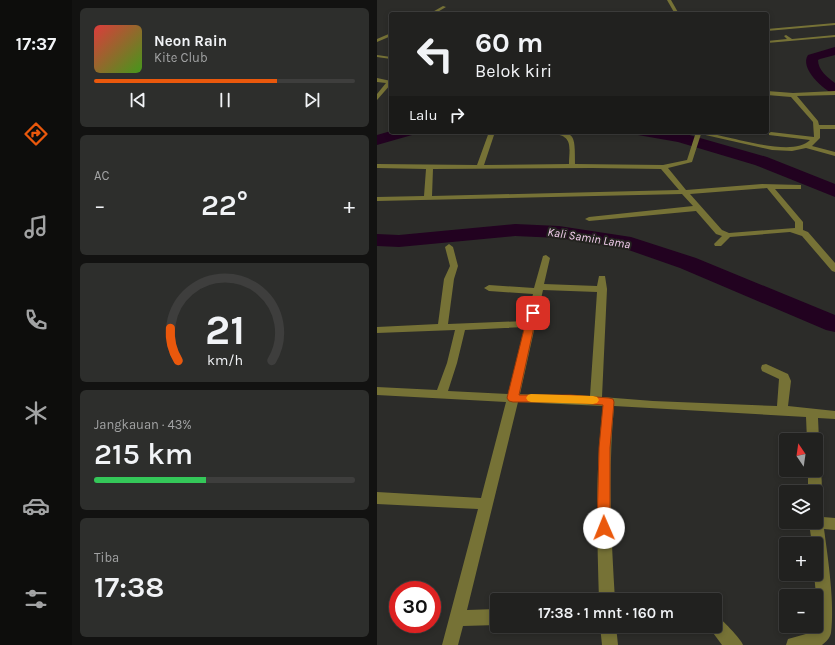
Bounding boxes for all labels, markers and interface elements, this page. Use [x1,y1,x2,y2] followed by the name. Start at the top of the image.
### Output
[475,26,543,59] text: 60 m
[409,28,461,80] icon: left
[154,32,227,50] text: Neon Rain
[16,33,56,55] text: 17:37
[154,50,208,65] text: Kite Club
[475,60,552,82] text: Belok kiri
[127,89,149,111] icon: previous
[214,89,236,111] icon: pause
[301,89,323,111] icon: next
[446,104,468,126] icon: right
[409,106,438,124] text: Lalu
[22,120,50,148] icon: directions
[94,168,109,183] text: AC
[201,187,248,223] text: 22°
[94,193,106,219] text: −
[343,193,355,219] text: +
[22,213,50,241] icon: music
[547,225,631,251] water label: Kali Samin Lama
[516,296,550,330] pin
[522,302,544,324] icon: arrive
[205,305,245,353] text: 21
[22,306,50,334] icon: phone
[206,351,243,368] text: km/h
[22,399,50,427] icon: climate
[94,417,192,432] text: Jangkauan · 43%
[779,433,823,477] north arrow
[779,433,823,633] map controls
[94,436,193,472] text: 215 km
[779,485,823,529] button: layers
[22,492,50,520] icon: car
[583,507,625,549] position arrow
[779,537,823,581] button: +
[94,550,119,565] text: Tiba
[94,569,165,605] text: 17:38
[389,581,441,633] speed limit sign: 30
[22,585,50,613] icon: filters
[779,589,823,633] button: −
[538,604,674,622] text: 17:38 · 1 mnt · 160 m

